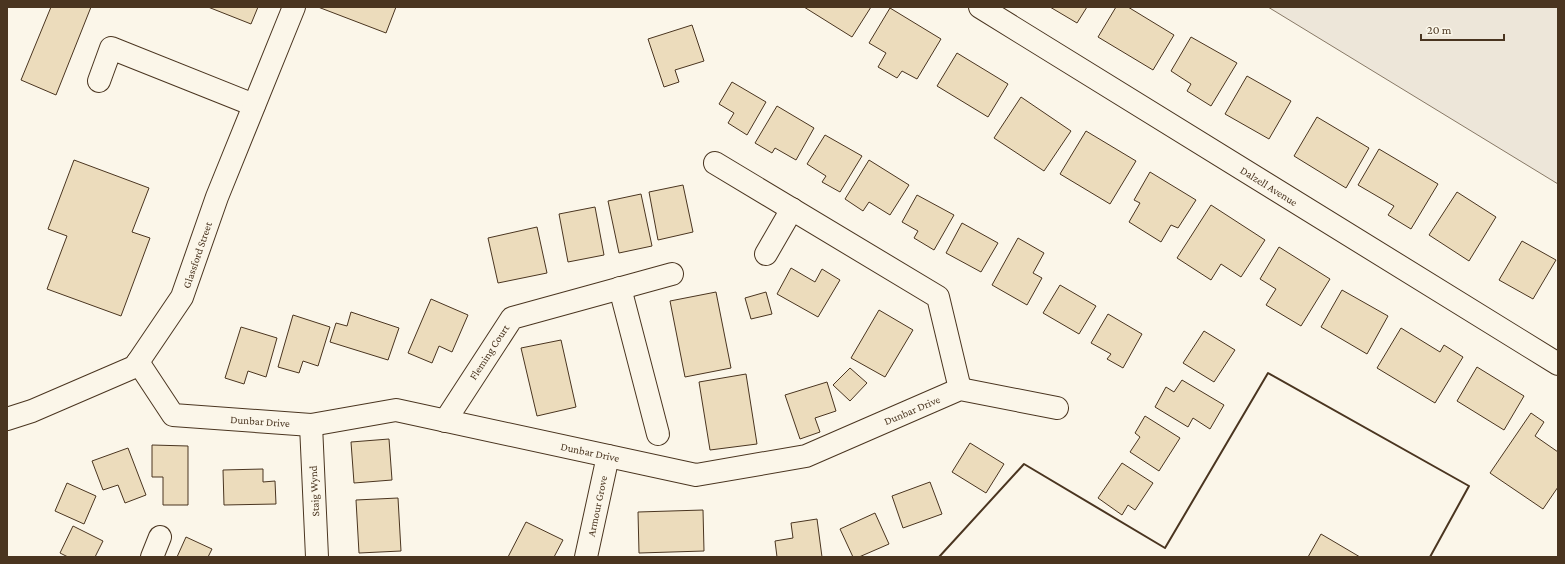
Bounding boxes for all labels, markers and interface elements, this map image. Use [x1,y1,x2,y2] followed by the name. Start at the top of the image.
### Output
[1421,16,1504,42] scale bar
[1427,23,1452,37] text: 20 m
[1238,164,1300,208] street label: Dalzell Avenue
[180,220,214,290] street label: Glassford Street
[467,322,512,382] street label: Fleming Court
[882,393,942,427] street label: Dunbar Drive
[230,413,290,429] street label: Dunbar Drive
[560,440,621,464] street label: Dunbar Drive
[307,465,322,517] street label: Staig Wynd
[585,474,609,538] street label: Armour Grove

